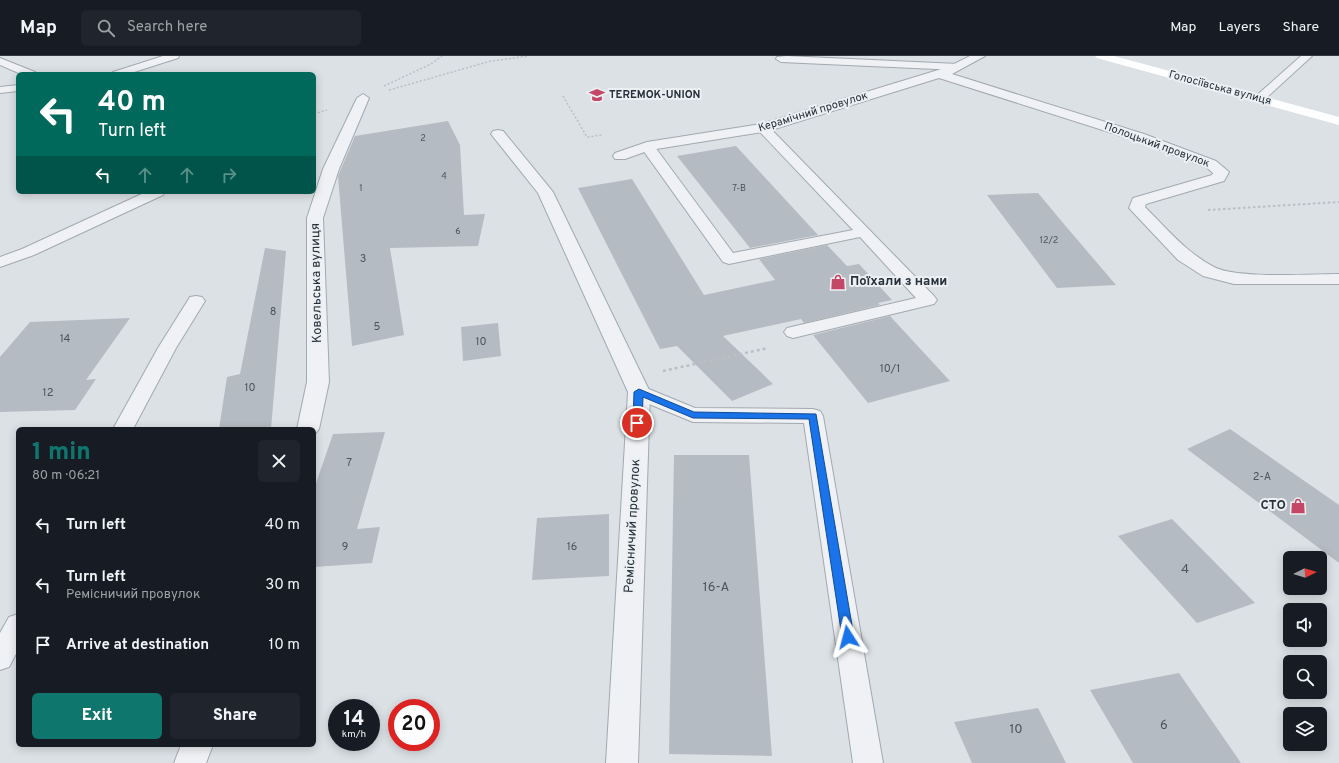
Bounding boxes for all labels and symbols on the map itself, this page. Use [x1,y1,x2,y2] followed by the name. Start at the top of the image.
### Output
[1167,68,1273,108] street label: Голосіївська вулиця
[588,86,606,104] school or university icon: TEREMOK-UNION
[609,88,701,102] place label: TEREMOK-UNION
[756,89,870,135] street label: Керамічний провулок
[1102,119,1212,171] street label: Полоцький провулок
[420,133,426,144] house number: 2
[441,171,447,182] house number: 4
[359,183,363,194] house number: 1
[732,183,746,194] house number: 7-В
[308,223,326,343] street label: Ковельська вулиця
[455,226,461,237] house number: 6
[1040,235,1058,246] house number: 12/2
[360,252,366,266] house number: 3
[829,273,847,291] shop icon: Поїхали з нами
[850,274,947,290] place label: Поїхали з нами
[270,305,276,319] house number: 8
[374,320,381,334] house number: 5
[60,332,71,346] house number: 14
[475,335,487,349] house number: 10
[880,362,900,376] house number: 10/1
[244,381,256,395] house number: 10
[43,386,53,400] house number: 12
[620,406,654,440] pin
[346,456,352,470] house number: 7
[621,459,645,593] street label: Ремісничий провулок
[1253,470,1271,484] house number: 2-А
[1289,497,1307,515] shop icon: СТО
[1261,498,1286,514] place label: СТО
[342,540,348,554] house number: 9
[567,540,577,554] house number: 16
[1283,551,1327,595] north arrow
[1181,562,1189,578] house number: 4
[703,580,729,596] house number: 16-А
[827,616,869,658] position arrow
[388,699,440,751] speed limit sign: 20
[1160,718,1168,734] house number: 6
[1009,722,1023,738] house number: 10

